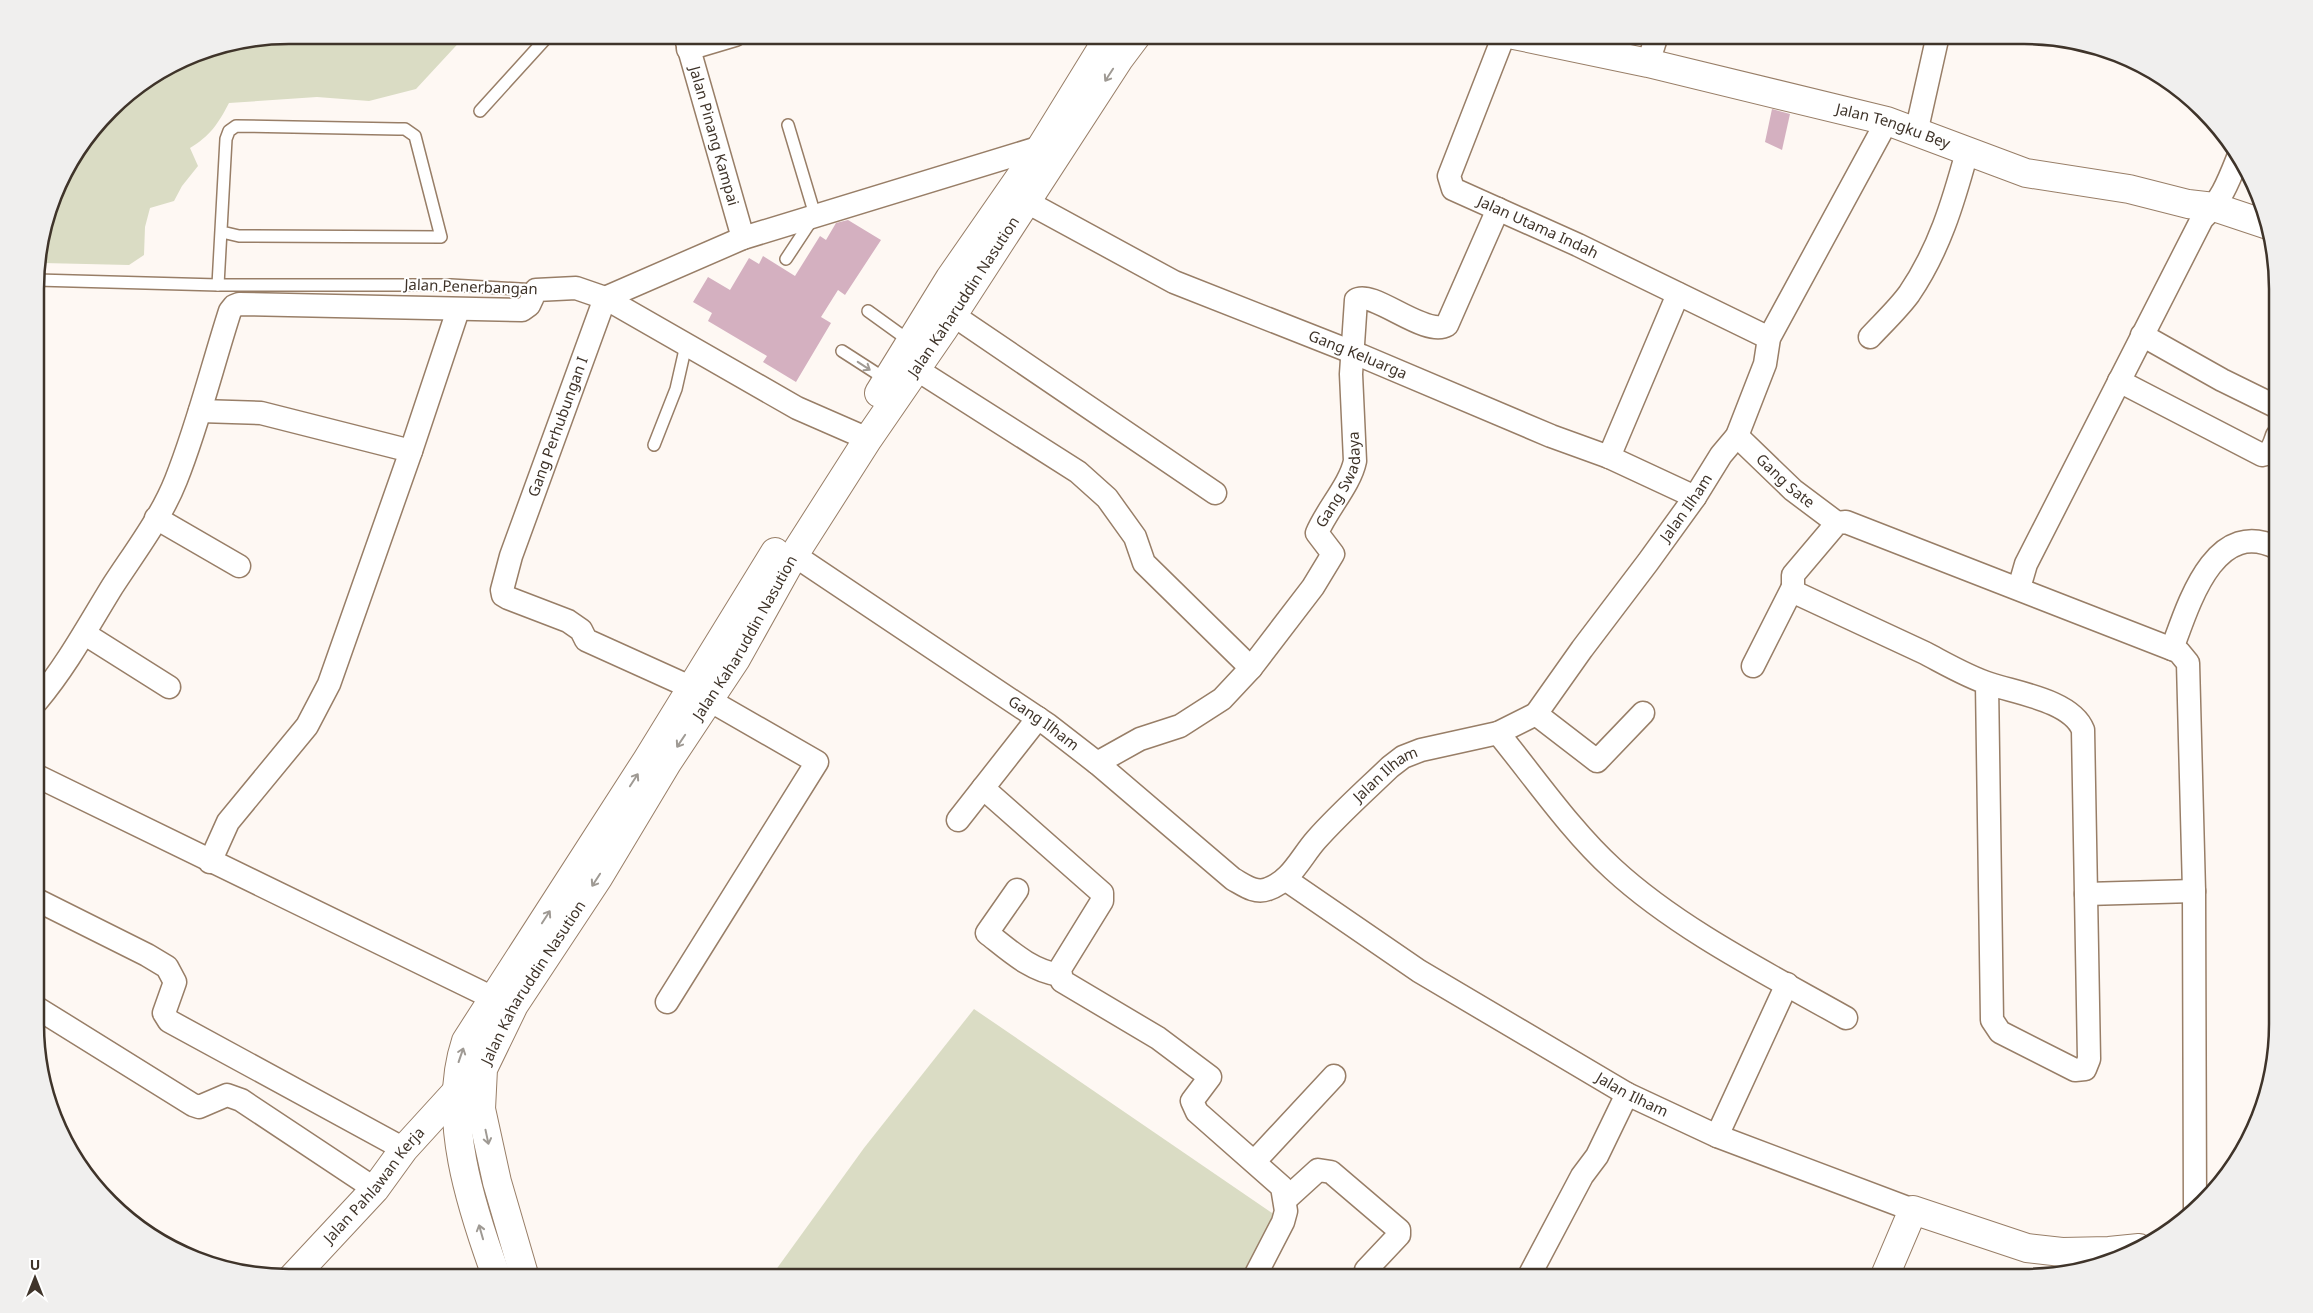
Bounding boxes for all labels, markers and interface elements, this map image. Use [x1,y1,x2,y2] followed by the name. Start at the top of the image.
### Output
[685,62,744,208] street label: Jalan Pinang Kampai
[1103,67,1113,81] one-way arrow
[1832,97,1954,153] street label: Jalan Tengku Bey
[1473,190,1602,262] street label: Jalan Utama Indah
[901,212,1023,382] street label: Jalan Kaharuddin Nasution
[402,274,538,298] street label: Jalan Penerbangan
[1306,325,1410,383] street label: Gang Keluarga
[522,354,592,499] street label: Gang Perhubungan I
[857,361,871,371] one-way arrow
[1310,431,1364,531] street label: Gang Swadaya
[1752,449,1819,512] street label: Gang Sate
[1654,470,1716,547] street label: Jalan Ilham
[686,551,801,725] street label: Jalan Kaharuddin Nasution
[1005,690,1084,755] street label: Gang Ilham
[676,734,686,748] one-way arrow
[1347,741,1420,807] street label: Jalan Ilham
[629,774,639,788] one-way arrow
[591,873,601,887] one-way arrow
[475,896,590,1069] street label: Jalan Kaharuddin Nasution
[541,910,551,924] one-way arrow
[457,1048,466,1063] one-way arrow
[1591,1066,1672,1121] street label: Jalan Ilham
[317,1122,428,1249] street label: Jalan Pahlawan Kerja
[483,1129,492,1145] one-way arrow
[475,1224,485,1240] one-way arrow
[10,1253,60,1303] north arrow
[30,1255,40,1274] text: U

